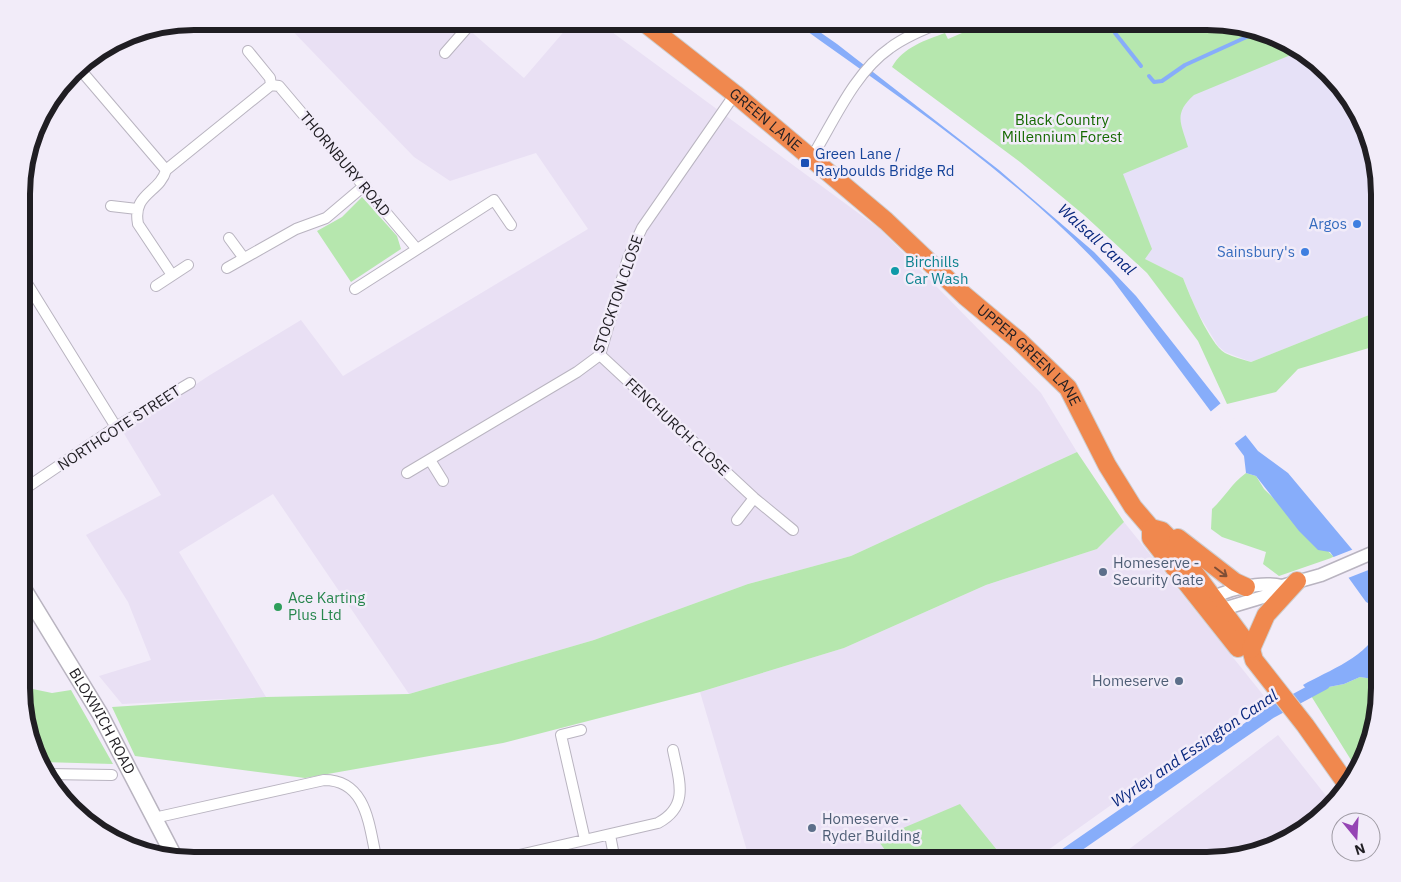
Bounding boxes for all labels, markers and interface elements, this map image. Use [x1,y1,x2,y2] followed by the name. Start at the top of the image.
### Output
[726,83,806,155] street label: GREEN LANE
[296,107,395,220] street label: THORNBURY ROAD
[1002,110,1122,146] park label: Black Country Millennium Forest
[815,144,955,180] place label: Green Lane / Rayboulds Bridge Rd
[799,157,811,169] marker: Green Lane / Rayboulds Bridge Rd
[1054,199,1140,280] water label: Walsall Canal
[1309,214,1347,233] place label: Argos
[1351,218,1363,230] marker: Argos
[588,232,647,355] street label: STOCKTON CLOSE
[1217,242,1295,261] place label: Sainsbury's
[1299,246,1311,258] marker: Sainsbury's
[905,252,968,288] place label: Birchills Car Wash
[889,265,901,277] marker: Birchills Car Wash
[973,300,1085,409] street label: UPPER GREEN LANE
[621,374,733,480] street label: FENCHURCH CLOSE
[54,381,184,474] street label: NORTHCOTE STREET
[1113,553,1203,589] place label: Homeserve - Security Gate
[1097,566,1109,578] marker: Homeserve - Security Gate
[1214,566,1227,577] one-way arrow
[288,588,365,624] place label: Ace Karting Plus Ltd
[272,601,284,613] marker: Ace Karting Plus Ltd
[65,664,140,777] street label: BLOXWICH ROAD
[1092,671,1169,690] place label: Homeserve
[1173,675,1185,687] marker: Homeserve
[1107,684,1282,811] water label: Wyrley and Essington Canal
[822,809,920,845] place label: Homeserve - Ryder Building
[1331,812,1381,862] north arrow
[806,822,818,834] marker: Homeserve - Ryder Building
[1352,839,1368,859] text: N

